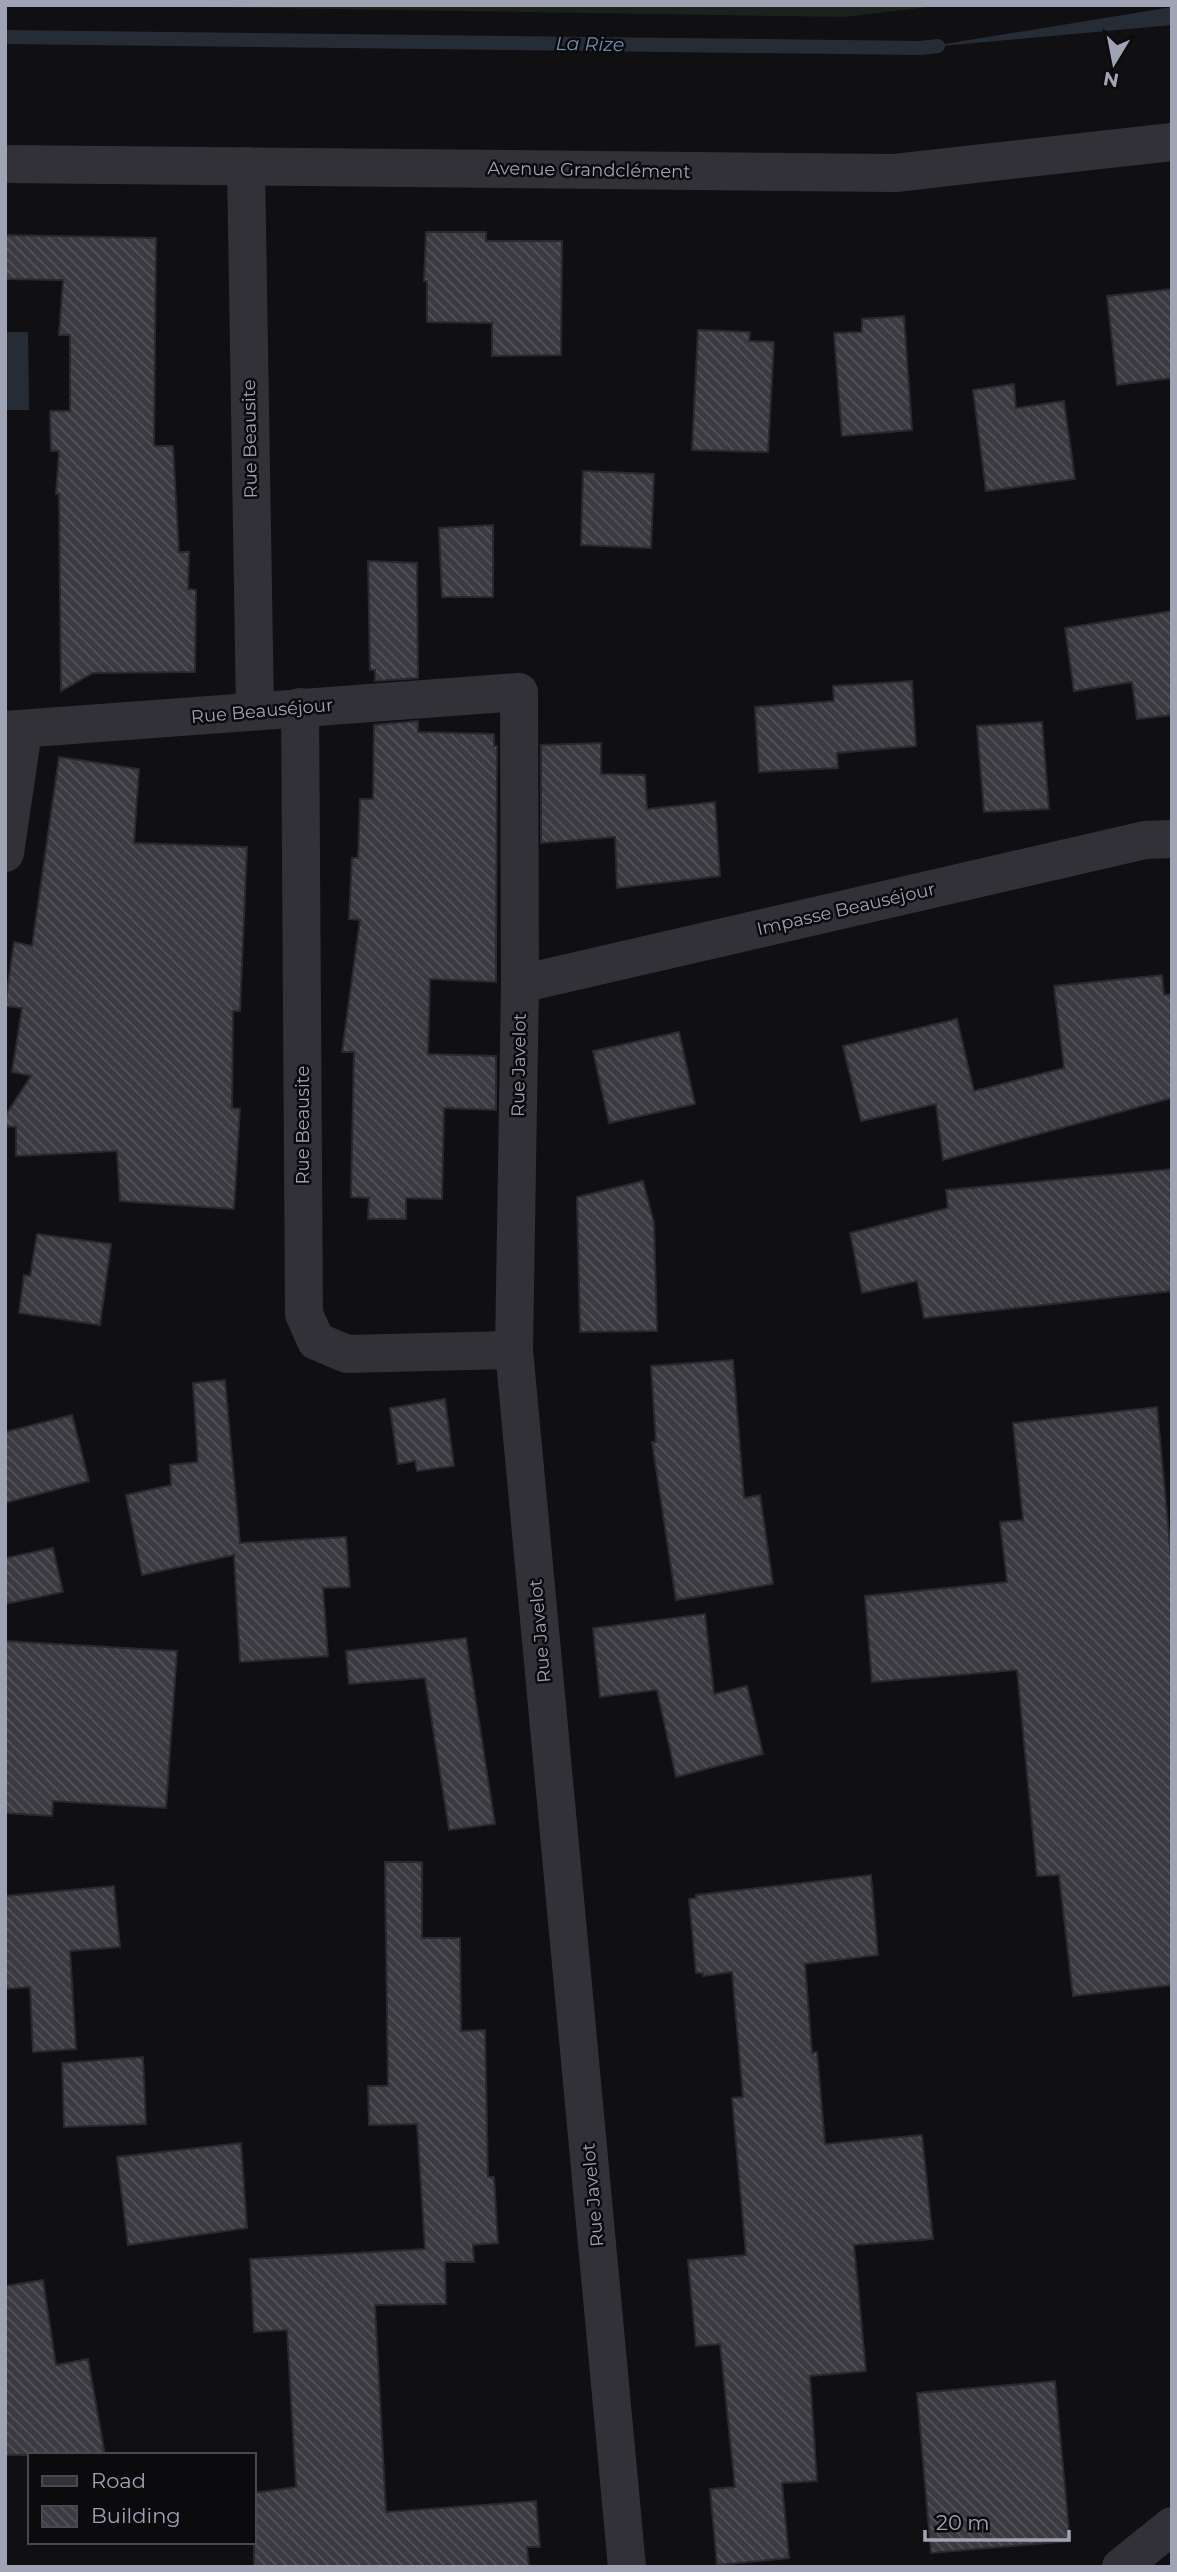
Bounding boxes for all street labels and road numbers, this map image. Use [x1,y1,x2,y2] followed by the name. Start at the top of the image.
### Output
[487,157,691,183] street label: Avenue Grandclément
[238,379,262,499] street label: Rue Beausite
[190,694,334,728] street label: Rue Beauséjour
[755,878,937,940] street label: Impasse Beauséjour
[507,1013,531,1117] street label: Rue Javelot
[292,1065,314,1184] street label: Rue Beausite
[525,1578,555,1684] street label: Rue Javelot
[578,2142,608,2248] street label: Rue Javelot

